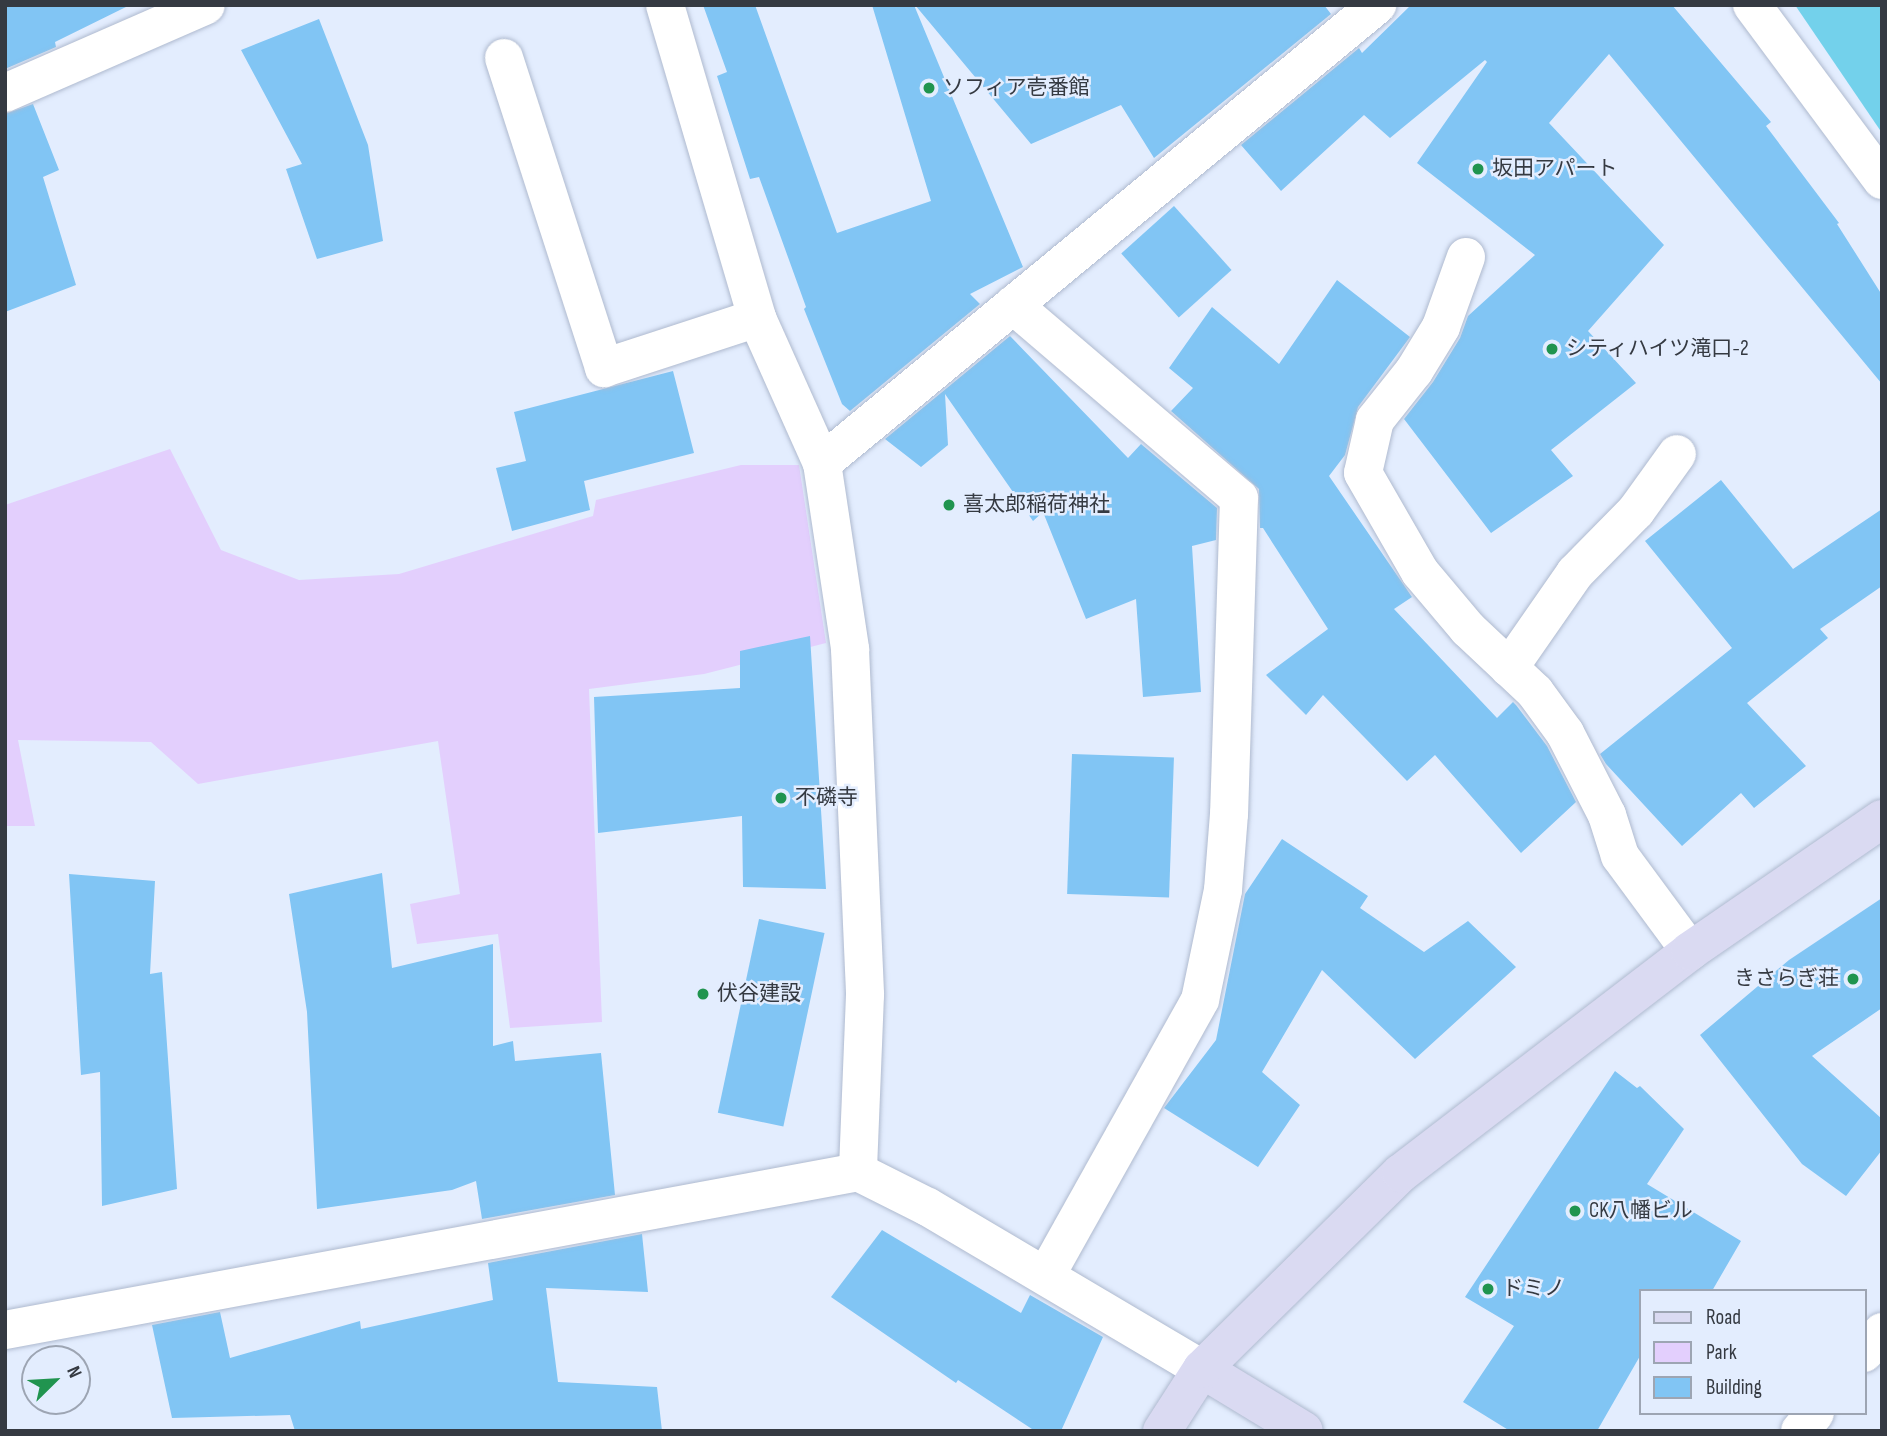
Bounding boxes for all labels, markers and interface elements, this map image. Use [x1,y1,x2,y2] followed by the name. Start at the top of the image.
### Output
[943,75,1090,101] place label: ソフィア壱番館
[921,80,937,96] marker: ソフィア壱番館
[1492,156,1618,182] place label: 坂田アパート
[1470,161,1486,177] marker: 坂田アパート
[1566,336,1750,362] place label: シティハイツ滝口-2
[1544,341,1560,357] marker: シティハイツ滝口-2
[963,492,1110,518] place label: 喜太郎稲荷神社
[941,497,957,513] marker: 喜太郎稲荷神社
[795,785,858,811] place label: 不磷寺
[773,790,789,806] marker: 不磷寺
[1734,966,1839,992] place label: きさらぎ荘
[1845,971,1861,987] marker: きさらぎ荘
[717,981,801,1007] place label: 伏谷建設
[695,986,711,1002] marker: 伏谷建設
[1589,1198,1693,1224] place label: CK八幡ビル
[1567,1203,1583,1219] marker: CK八幡ビル
[1502,1276,1565,1302] place label: ドミノ
[1480,1281,1496,1297] marker: ドミノ
[1638,1289,1866,1415] legend
[1706,1305,1741,1330] text: Road
[1706,1340,1737,1365] text: Park
[21,1345,91,1415] north arrow
[61,1363,86,1381] text: N
[1706,1375,1762,1400] text: Building

